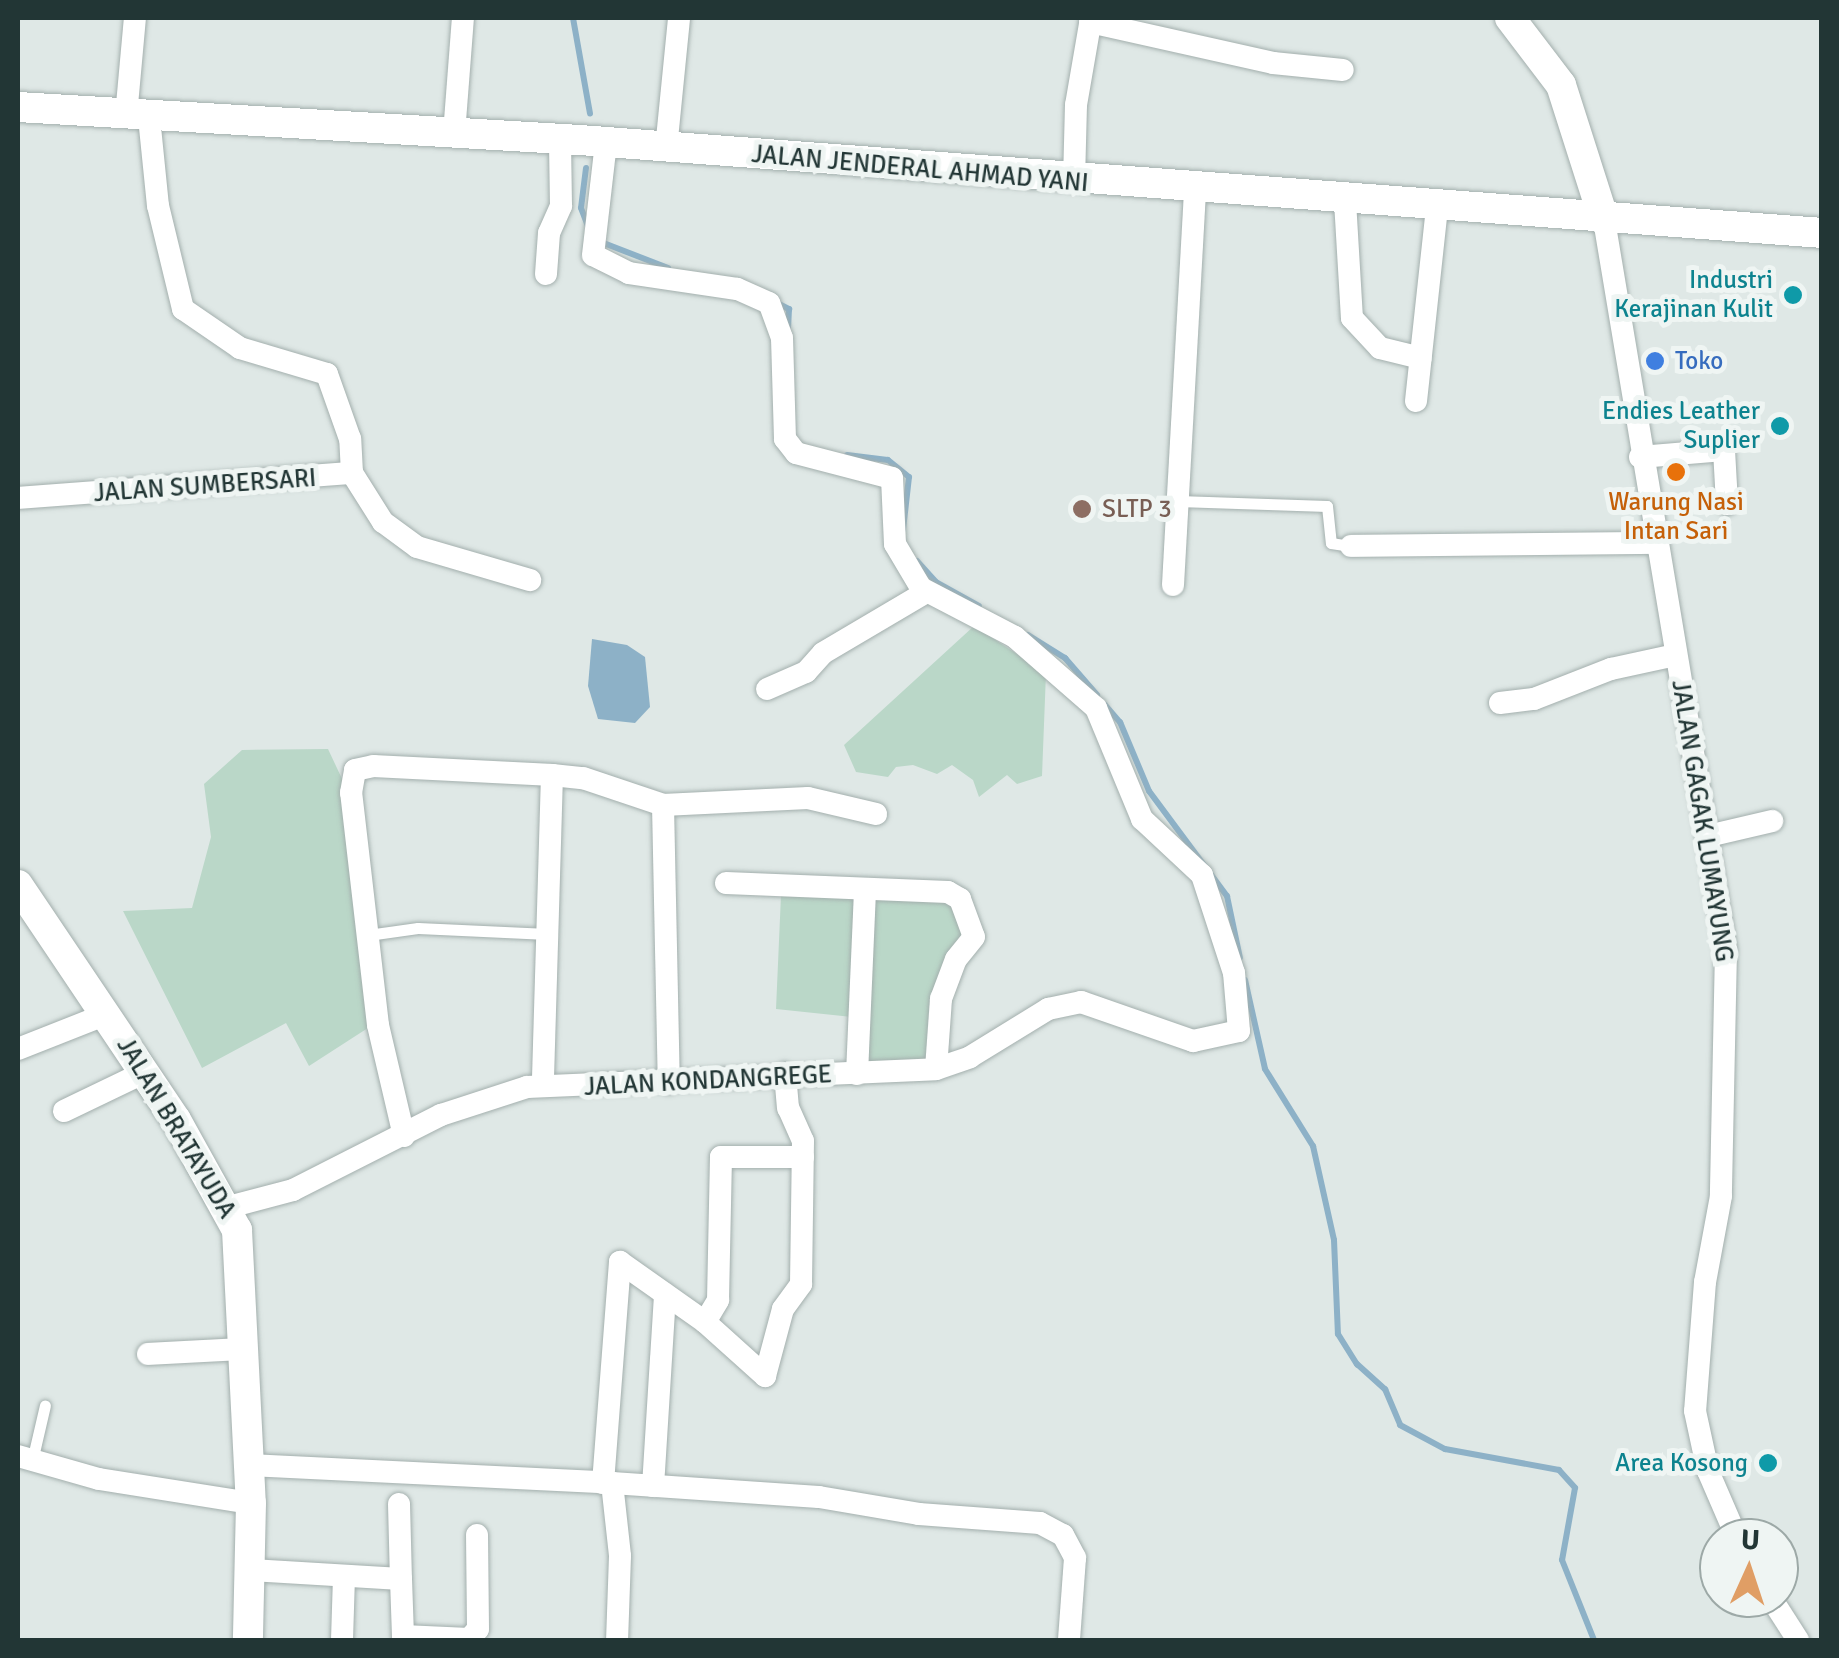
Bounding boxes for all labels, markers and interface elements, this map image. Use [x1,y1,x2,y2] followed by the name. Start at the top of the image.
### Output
[750,139,1090,199] street label: JALAN JENDERAL AHMAD YANI
[1614,266,1773,325] place label: Industri Kerajinan Kulit
[1782,284,1804,306] marker: Industri Kerajinan Kulit
[1675,346,1723,376] place label: Toko
[1644,350,1666,372] marker: Toko
[1602,397,1760,456] place label: Endies Leather Suplier
[1769,415,1791,437] marker: Endies Leather Suplier
[1665,461,1687,483] marker: Warung Nasi Intan Sari
[93,463,317,509] street label: JALAN SUMBERSARI
[1608,488,1744,547] place label: Warung Nasi Intan Sari
[1102,494,1172,524] place label: SLTP 3
[1071,498,1093,520] marker: SLTP 3
[1665,678,1739,964] street label: JALAN GAGAK LUMAYUNG
[110,1032,242,1224] street label: JALAN BRATAYUDA
[583,1060,833,1102] street label: JALAN KONDANGREGE
[1615,1448,1748,1478] place label: Area Kosong
[1757,1452,1779,1474] marker: Area Kosong
[1699,1518,1799,1618] north arrow
[1740,1523,1761,1558] text: U

